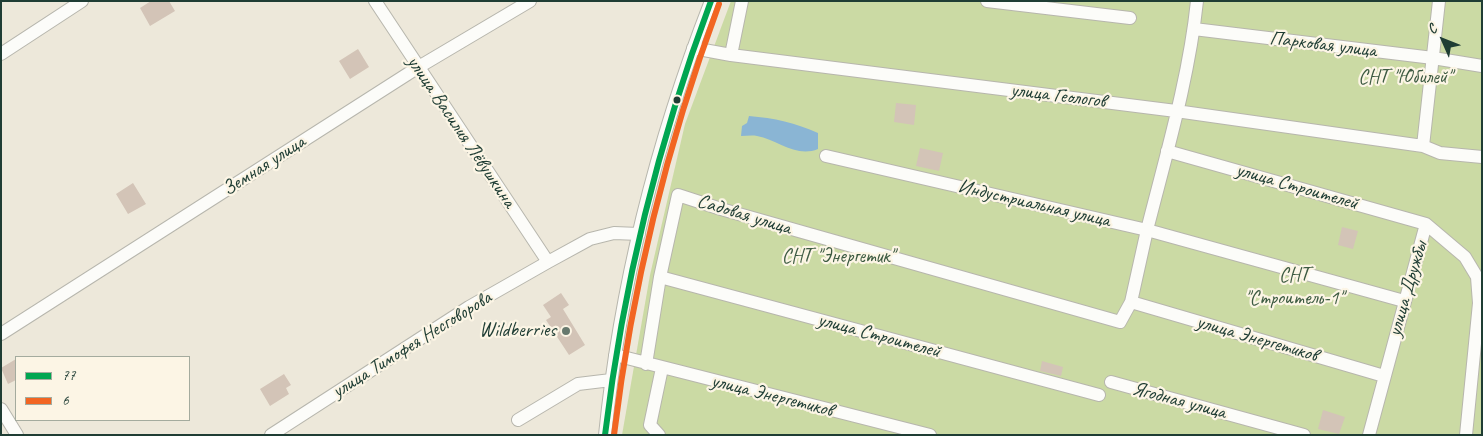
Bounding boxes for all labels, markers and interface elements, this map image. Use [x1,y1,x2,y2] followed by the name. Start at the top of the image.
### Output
[1418,15,1468,65] north arrow
[1423,21,1440,38] text: С
[1268,27,1378,63] street label: Парковая улица
[401,51,521,213] street label: улица Василия Лёвушкина
[1358,66,1452,90] park label: СНТ "Юбилей"
[1009,78,1107,114] street label: улица Геологов
[672,95,682,105] unlabelled marker
[218,130,310,202] street label: Земная улица
[1233,158,1361,216] street label: улица Строителей
[956,175,1112,233] street label: Индустриальная улица
[694,189,794,241] street label: Садовая улица
[1383,239,1433,339] street label: улица Дружбы
[782,245,894,269] park label: СНТ "Энергетик"
[1245,264,1343,311] park label: СНТ "Строитель-1"
[328,286,496,404] street label: улица Тимофея Несговорова
[815,308,943,364] street label: улица Строителей
[1194,310,1320,368] street label: улица Энергетиков
[479,319,556,343] place label: Wildberries
[560,325,572,337] marker: Wildberries
[15,356,190,421] legend
[62,366,76,385] text: 77
[709,369,835,423] street label: улица Энергетиков
[1130,377,1228,425] street label: Ягодная улица
[62,391,69,410] text: 6

